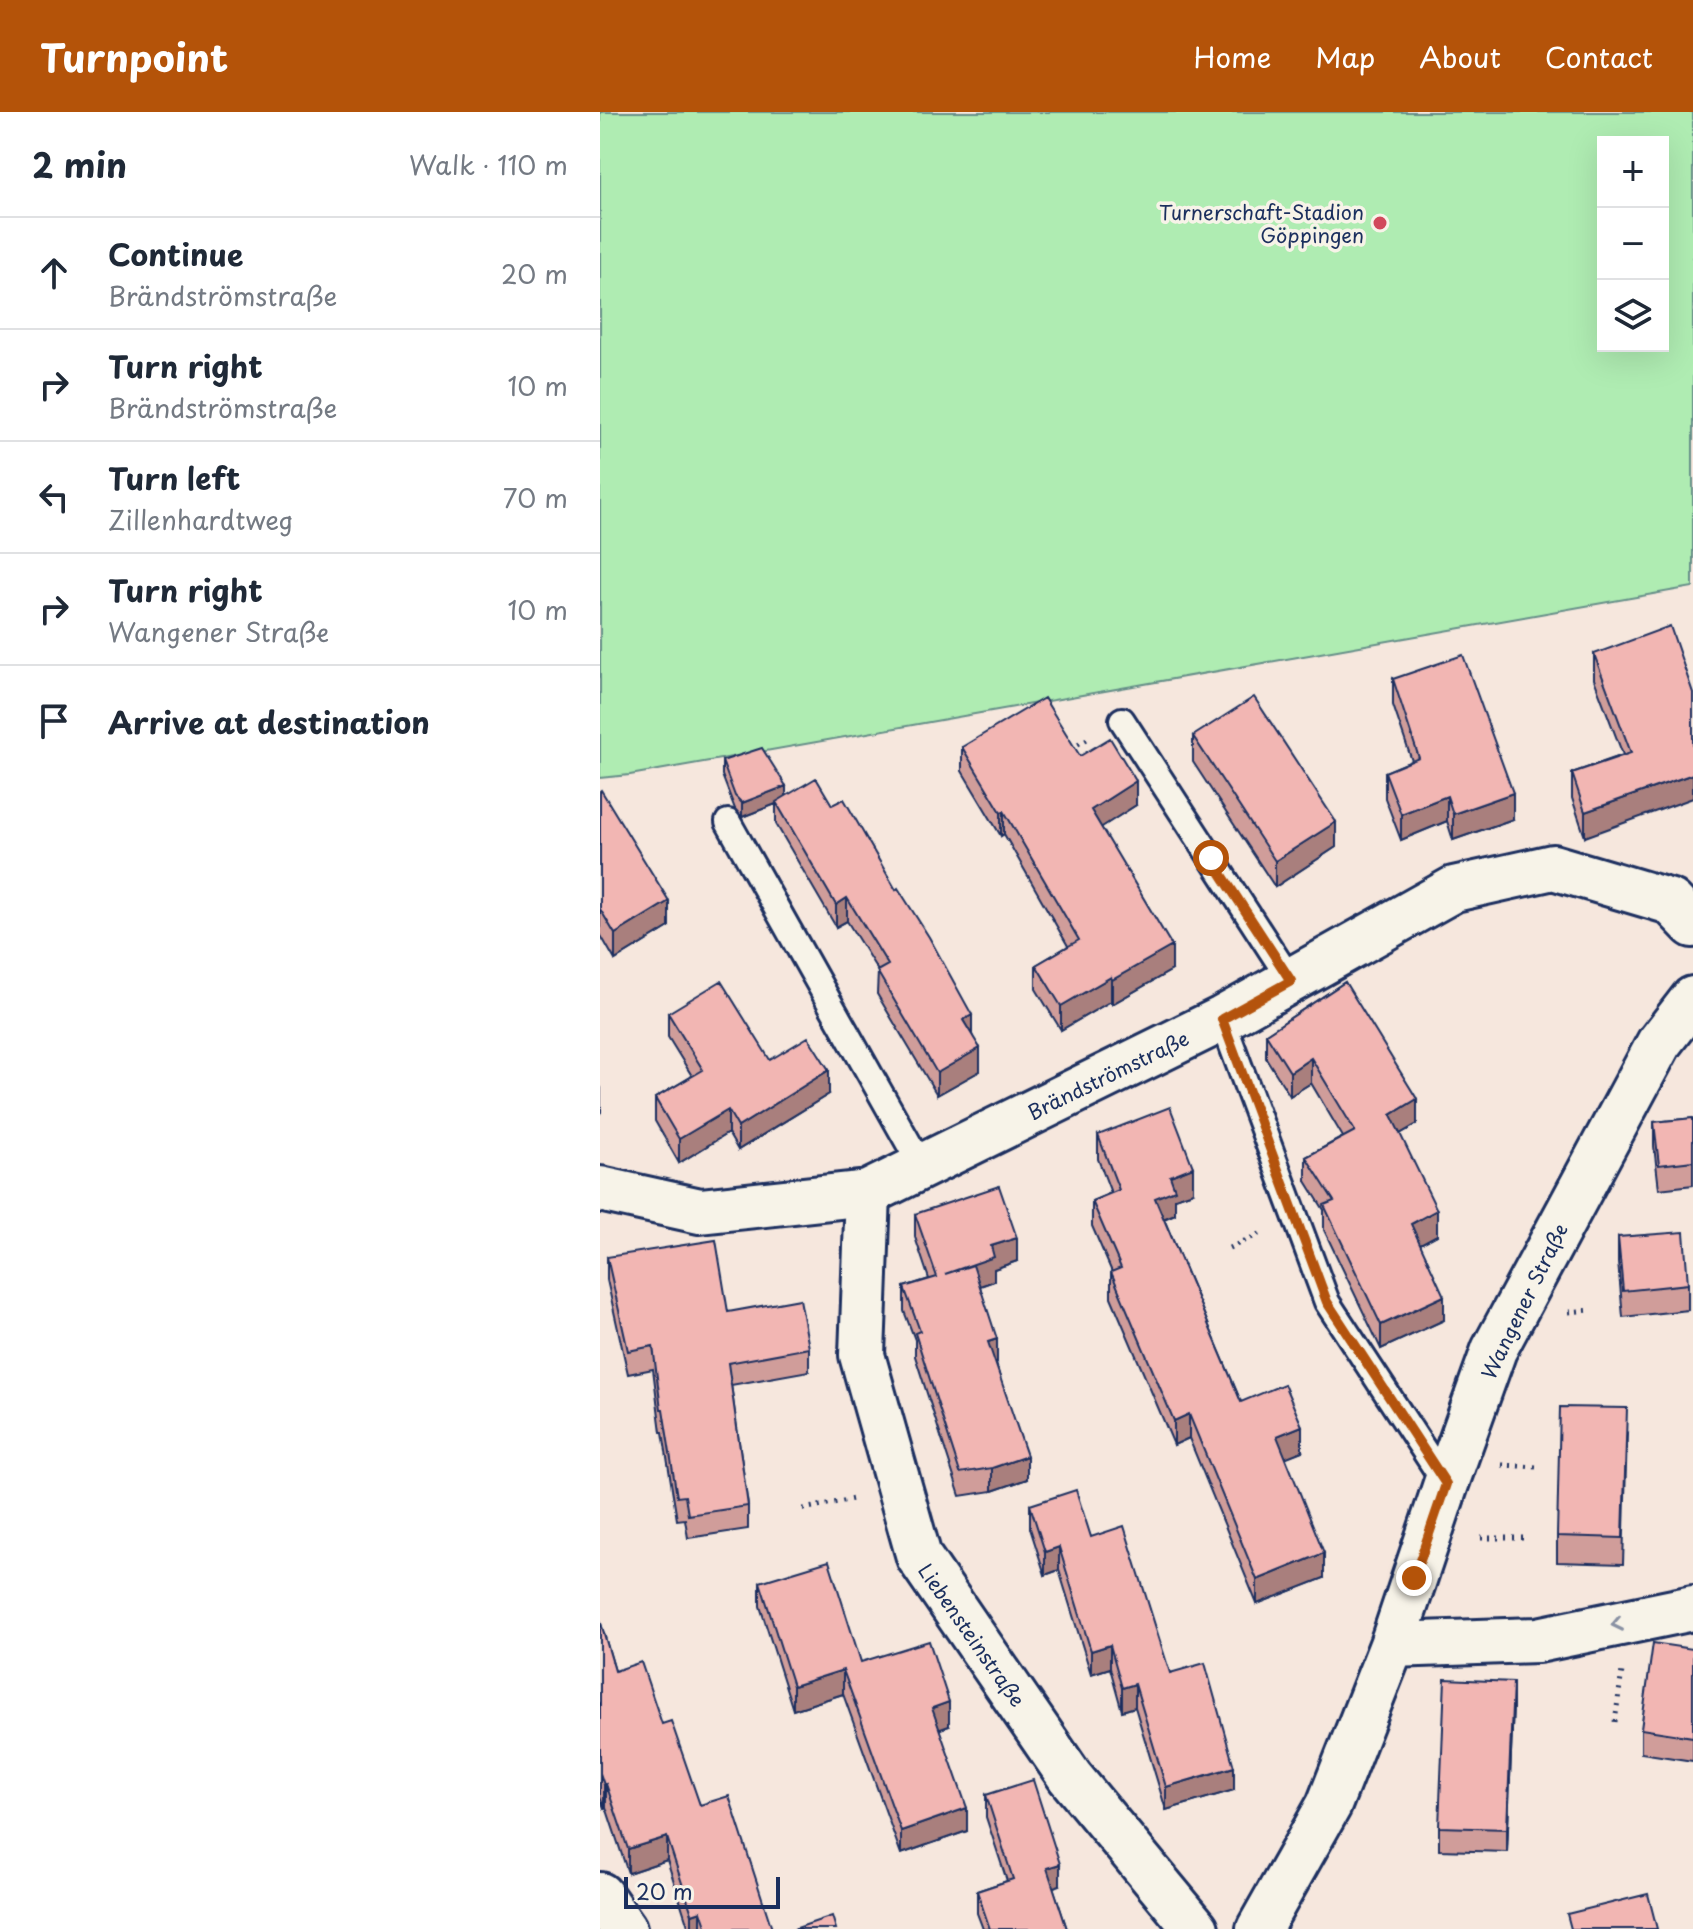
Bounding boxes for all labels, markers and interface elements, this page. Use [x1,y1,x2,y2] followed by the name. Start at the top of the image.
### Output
[40,28,228,85] text: Turnpoint
[1193,35,1271,78] text: Home
[1315,35,1375,78] text: Map
[1419,35,1501,78] text: About
[1545,35,1653,78] text: Contact
[1597,136,1669,352] map controls
[1597,136,1669,208] button: +
[32,138,127,190] text: 2 min
[409,145,568,184] text: Walk · 110 m
[1159,197,1364,250] place label: Turnerschaft-Stadion Göppingen
[1597,208,1669,280] button: −
[1371,214,1389,232] marker: Turnerschaft-Stadion Göppingen
[108,231,243,276] text: Continue
[32,251,76,295] icon: ahead
[501,254,568,293] text: 20 m
[108,276,337,315] text: Brändströmstraße
[1597,280,1669,352] button: layers
[108,343,263,388] text: Turn right
[32,363,76,407] icon: right
[507,366,568,405] text: 10 m
[108,388,337,427] text: Brändströmstraße
[108,455,240,500] text: Turn left
[32,475,76,519] icon: left
[503,478,568,517] text: 70 m
[108,500,293,539] text: Zillenhardtweg
[108,567,263,612] text: Turn right
[32,587,76,631] icon: right
[507,590,568,629] text: 10 m
[108,612,329,651] text: Wangener Straße
[32,699,76,743] icon: arrive
[108,699,430,744] text: Arrive at destination
[1193,840,1229,876] route start
[1022,1023,1194,1127] street label: Brändströmstraße
[1473,1218,1575,1384] street label: Wangener Straße
[911,1557,1033,1713] street label: Liebensteinstraße
[1396,1560,1432,1596] route end
[1610,1615,1623,1632] one-way arrow
[624,1873,780,1909] scale bar
[636,1874,693,1907] text: 20 m

